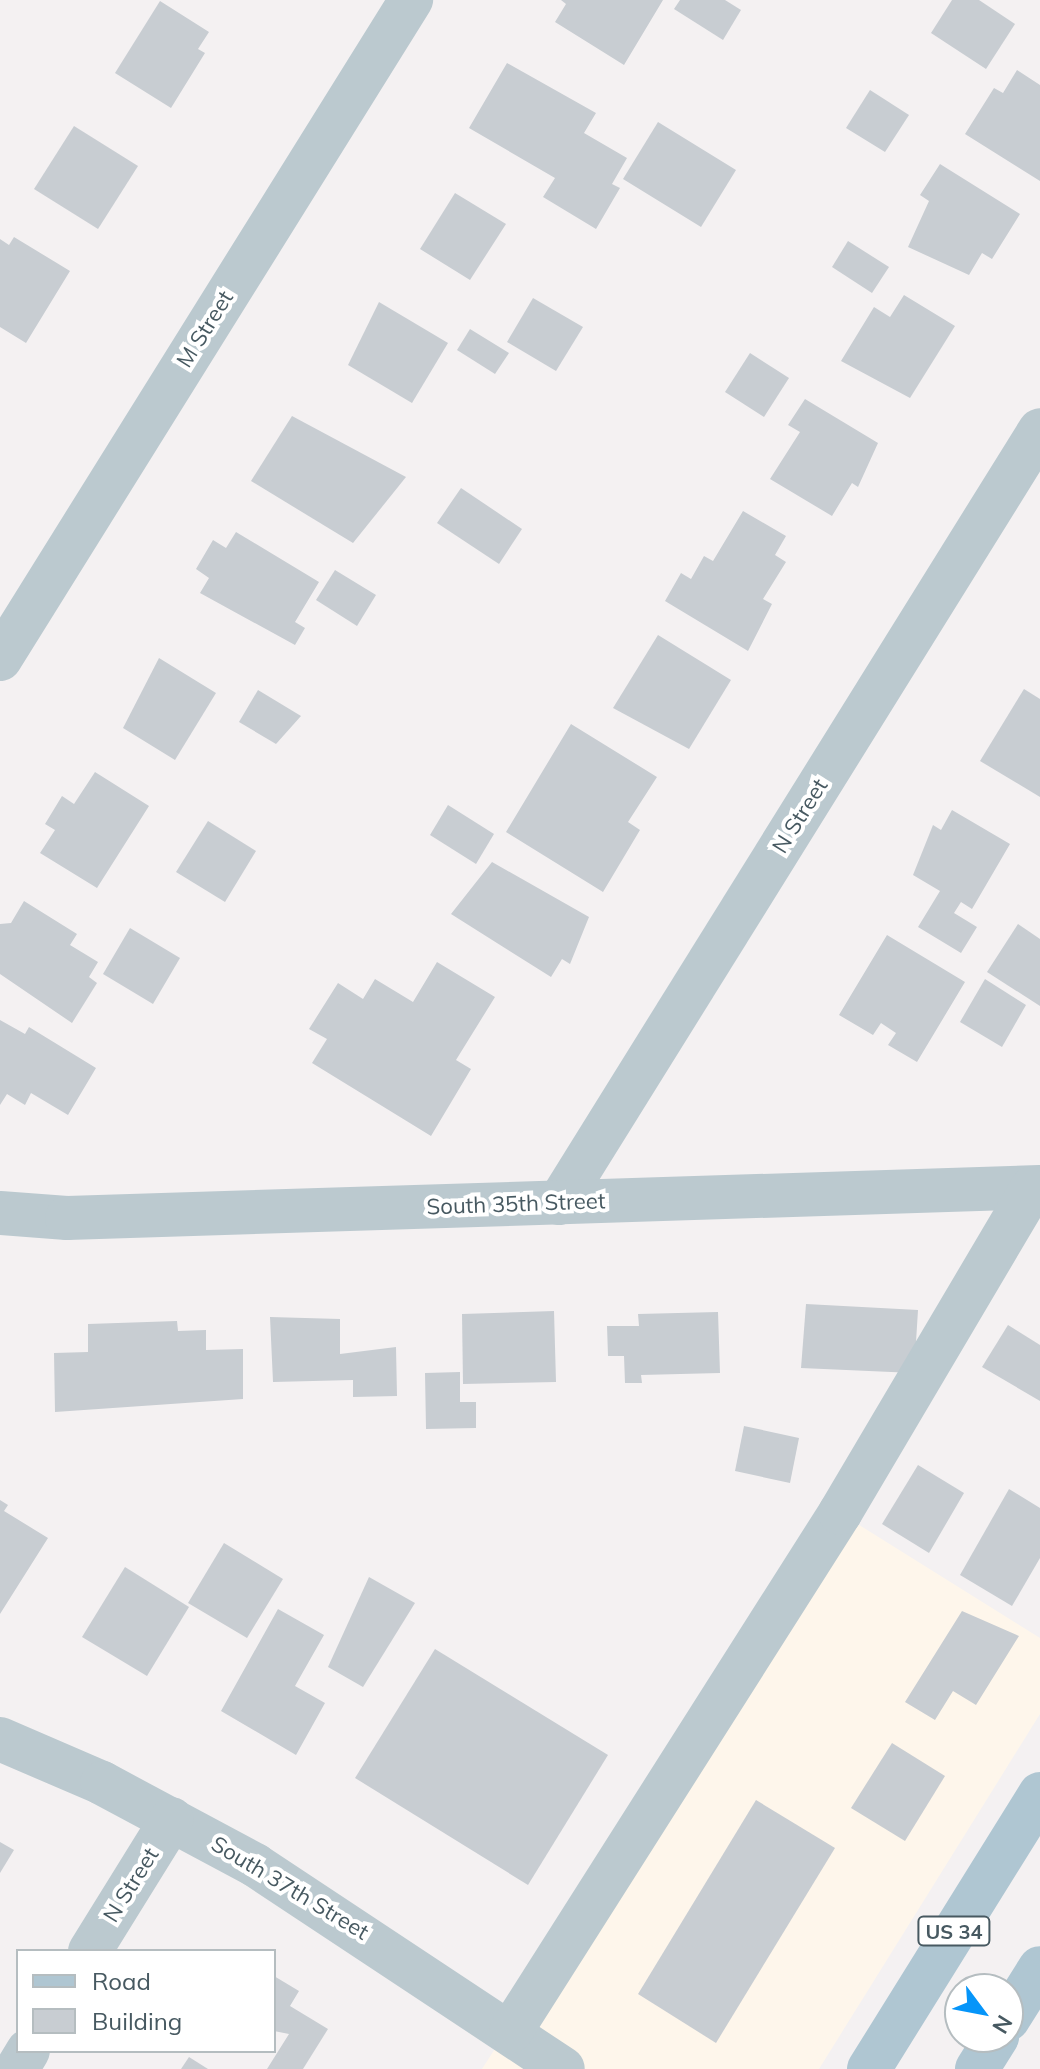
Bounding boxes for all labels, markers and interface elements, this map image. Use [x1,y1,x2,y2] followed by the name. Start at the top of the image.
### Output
[171,286,239,372] street label: M Street
[767,774,833,858] street label: N Street
[426,1188,606,1220] street label: South 35th Street
[207,1831,373,1945] street label: South 37th Street
[98,1843,164,1927] street label: N Street
[916,1915,992,1947] road number: US 34
[16,1949,276,2053] legend
[92,1966,151,1996] text: Road
[944,1973,1024,2053] north arrow
[92,2006,182,2036] text: Building
[986,2010,1019,2039] text: N

